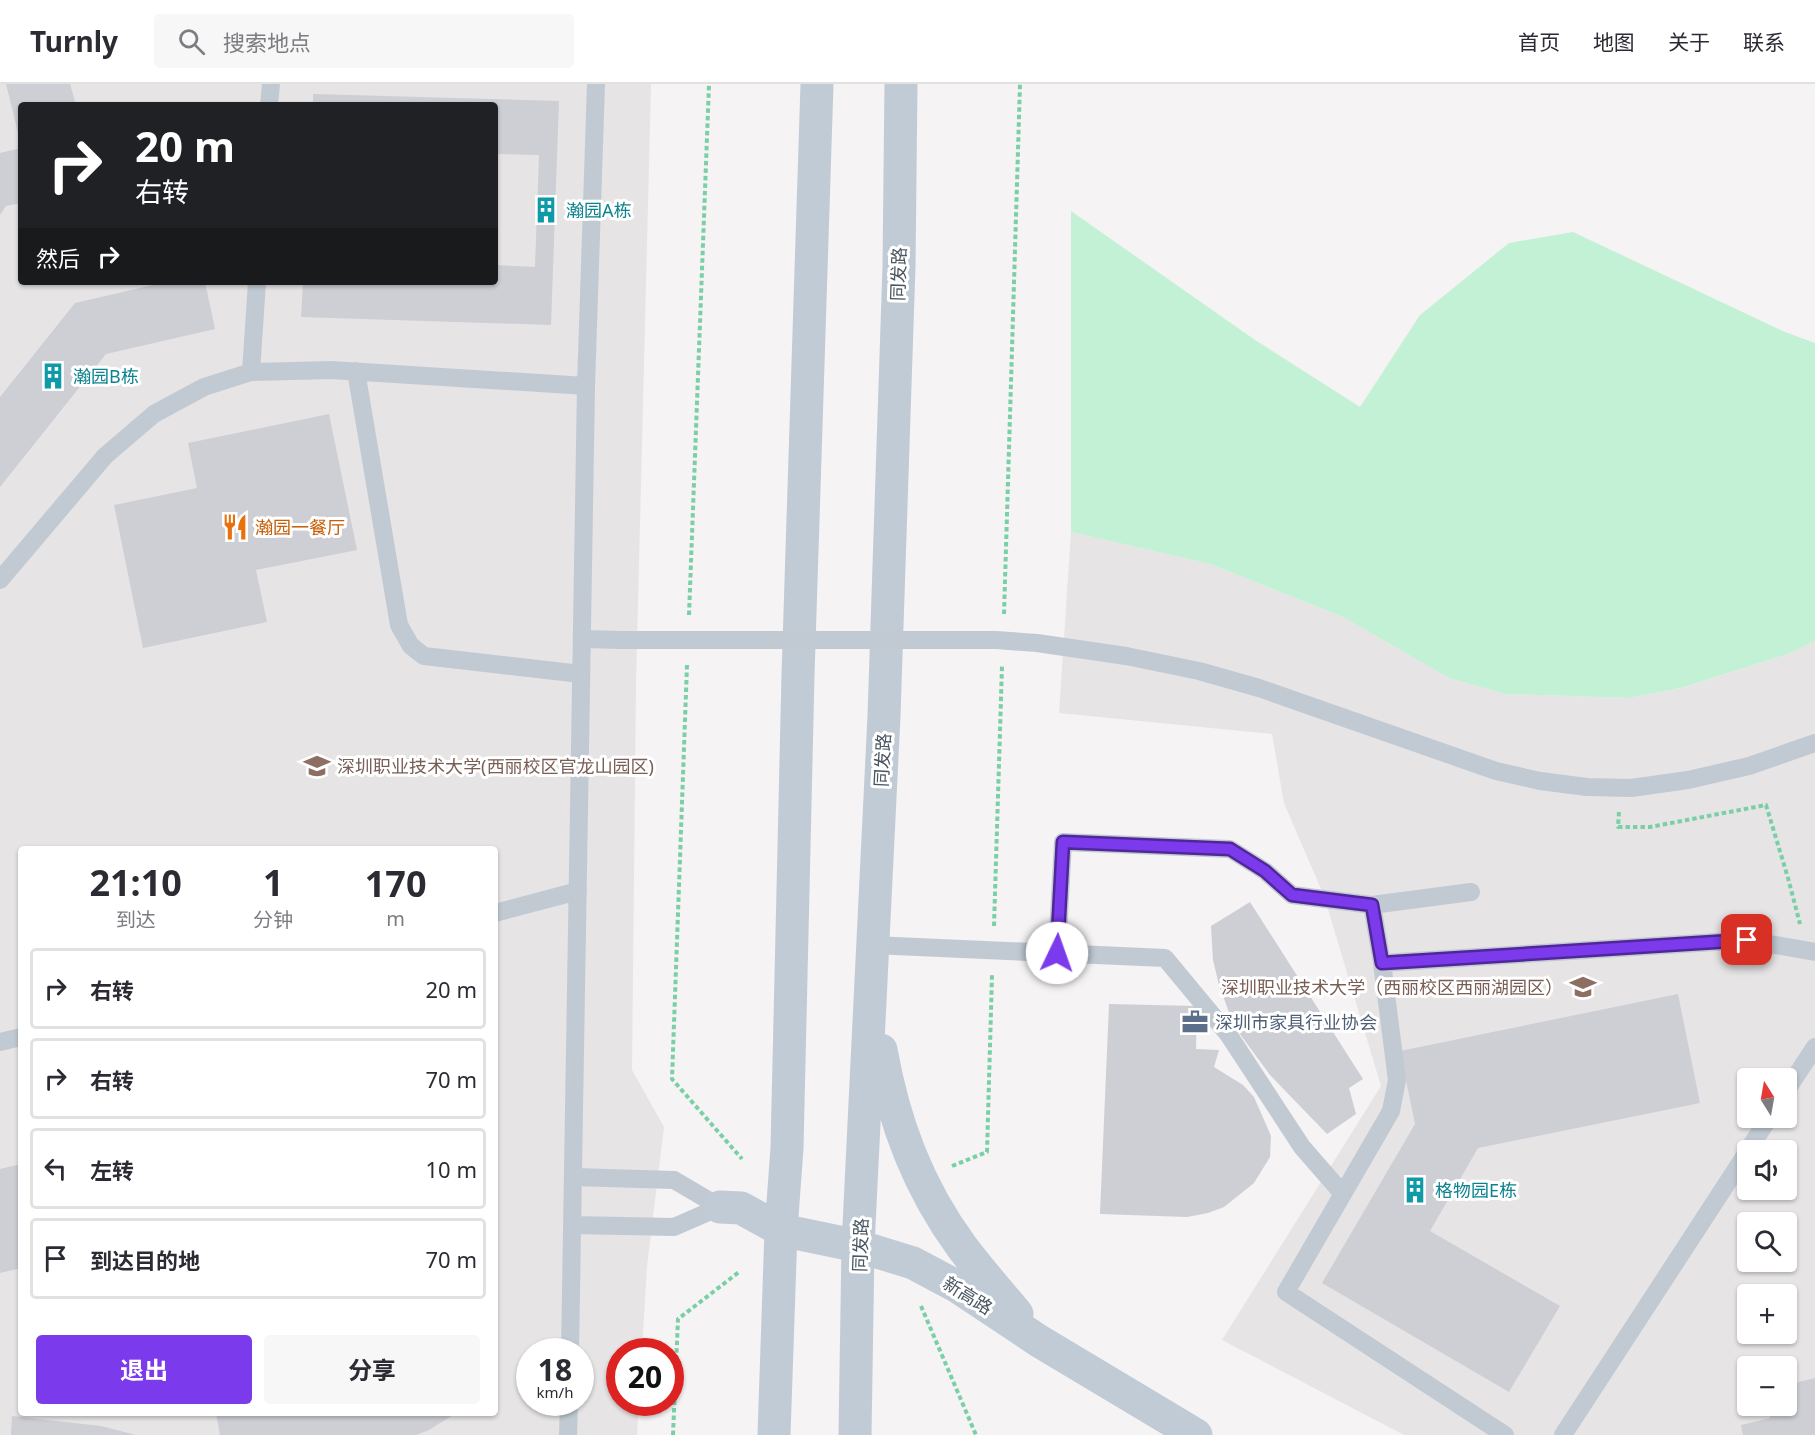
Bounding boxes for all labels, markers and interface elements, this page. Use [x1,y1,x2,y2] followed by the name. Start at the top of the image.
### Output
[154,14,574,68] search box
[30,22,118,60] text: Turnly
[175,25,208,58] icon: search
[223,27,311,57] text: 搜索地点
[1518,28,1560,56] text: 首页
[1593,28,1635,56] text: 地图
[1668,28,1710,56] text: 关于
[1743,28,1785,56] text: 联系
[135,117,235,174] text: 20 m
[36,126,114,204] icon: right
[135,173,189,210] text: 右转
[531,195,561,225] building icon: 瀚园A栋
[566,198,632,222] place label: 瀚园A栋
[92,240,125,273] icon: right
[36,243,80,273] text: 然后
[885,247,911,301] street label: 同发路
[38,361,68,391] building icon: 瀚园B栋
[73,364,139,388] place label: 瀚园B栋
[220,512,250,542] restaurant icon: 瀚园一餐厅
[255,515,345,539] place label: 瀚园一餐厅
[869,732,895,788] street label: 同发路
[302,751,332,781] school or university icon: 深圳职业技术大学(西丽校区官龙山园区)
[337,754,654,778] place label: 深圳职业技术大学(西丽校区官龙山园区)
[89,858,182,907] text: 21:10
[263,858,284,907] text: 1
[365,859,427,908] text: 170
[386,905,405,932] text: m
[116,906,156,933] text: 到达
[253,906,293,933] text: 分钟
[1721,914,1772,965] pin
[1025,921,1089,985] position arrow
[1730,923,1763,956] icon: arrive
[39,972,72,1005] icon: right
[1568,972,1598,1002] school or university icon: 深圳职业技术大学（西丽校区西丽湖园区）
[426,974,477,1004] text: 20 m
[90,975,134,1005] text: 右转
[1221,975,1563,999] place label: 深圳职业技术大学（西丽校区西丽湖园区）
[1180,1007,1210,1037] office icon: 深圳市家具行业协会
[1215,1010,1377,1034] place label: 深圳市家具行业协会
[39,1062,72,1095] icon: right
[426,1064,477,1094] text: 70 m
[90,1065,134,1095] text: 右转
[1737,1068,1797,1128] north arrow
[1737,1068,1797,1416] map controls
[1737,1140,1797,1200] button: sound
[39,1152,72,1185] icon: left
[426,1154,477,1184] text: 10 m
[90,1155,134,1185] text: 左转
[1400,1175,1430,1205] building icon: 格物园E栋
[1435,1178,1517,1202] place label: 格物园E栋
[1737,1212,1797,1272] button: search
[847,1218,873,1272] street label: 同发路
[39,1242,72,1275] icon: arrive
[426,1244,477,1274] text: 70 m
[90,1245,200,1275] text: 到达目的地
[939,1271,997,1319] street label: 新高路
[1737,1284,1797,1344] button: +
[36,1335,252,1404] button: 退出
[264,1335,480,1404] button: 分享
[606,1338,684,1416] speed limit sign: 20
[538,1349,572,1390] text: 18
[1737,1356,1797,1416] button: −
[537,1382,573,1402] text: km/h

